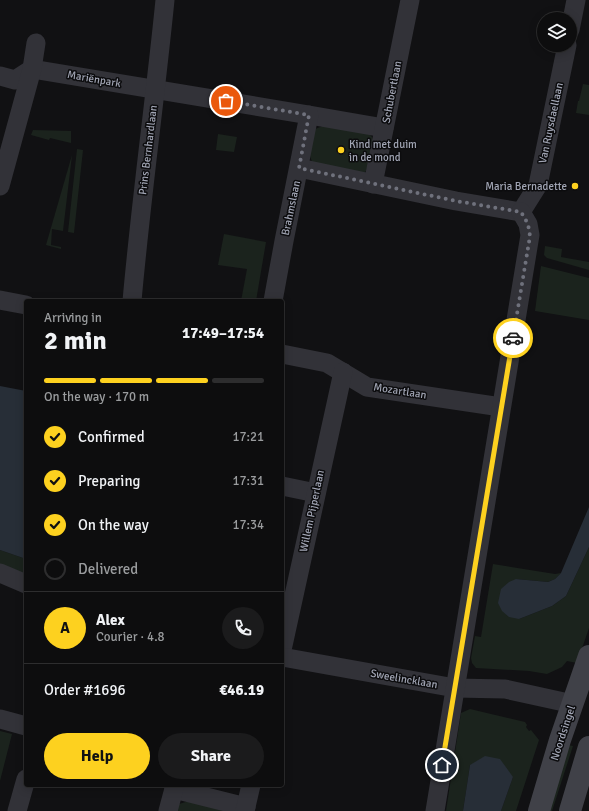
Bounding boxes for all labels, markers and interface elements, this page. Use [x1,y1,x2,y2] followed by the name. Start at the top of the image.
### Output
[537,12,577,52] map controls
[537,12,577,52] button: layers
[380,60,404,124] street label: Schubertlaan
[66,68,122,90] street label: Mariënpark
[536,81,566,165] street label: Van Ruysdaellaan
[209,84,243,118] pin
[215,90,237,112] icon: bag
[136,104,160,196] street label: Prins Bernhardlaan
[349,138,417,164] place label: Kind met duim in de mond
[336,145,346,155] marker: Kind met duim in de mond
[279,179,303,237] street label: Brahmslaan
[485,180,567,193] place label: Maria Bernadette
[570,181,580,191] marker: Maria Bernadette
[44,310,102,326] text: Arriving in
[493,318,533,358] courier
[182,324,264,342] text: 17:49–17:54
[44,325,107,357] text: 2 min
[502,327,524,349] icon: car
[373,380,427,402] street label: Mozartlaan
[44,389,149,405] text: On the way · 170 m
[44,426,66,448] icon: check
[78,428,145,446] text: Confirmed
[232,429,264,445] text: 17:21
[297,469,327,553] street label: Willem Pijperlaan
[44,470,66,492] icon: check
[78,472,141,490] text: Preparing
[232,473,264,489] text: 17:31
[44,514,66,536] icon: check
[78,516,149,534] text: On the way
[232,517,264,533] text: 17:34
[78,560,138,578] text: Delivered
[222,607,264,649] button: phone
[96,611,125,629] text: Alex
[60,619,70,637] text: A
[96,629,165,645] text: Courier · 4.8
[369,667,439,691] street label: Sweelincklaan
[44,681,126,699] text: Order #1696
[219,681,264,699] text: €46.19
[548,704,578,762] street label: Noordsingel
[44,733,150,779] button: Help
[158,733,264,779] button: Share
[425,748,459,782] pin
[431,754,453,776] icon: home

